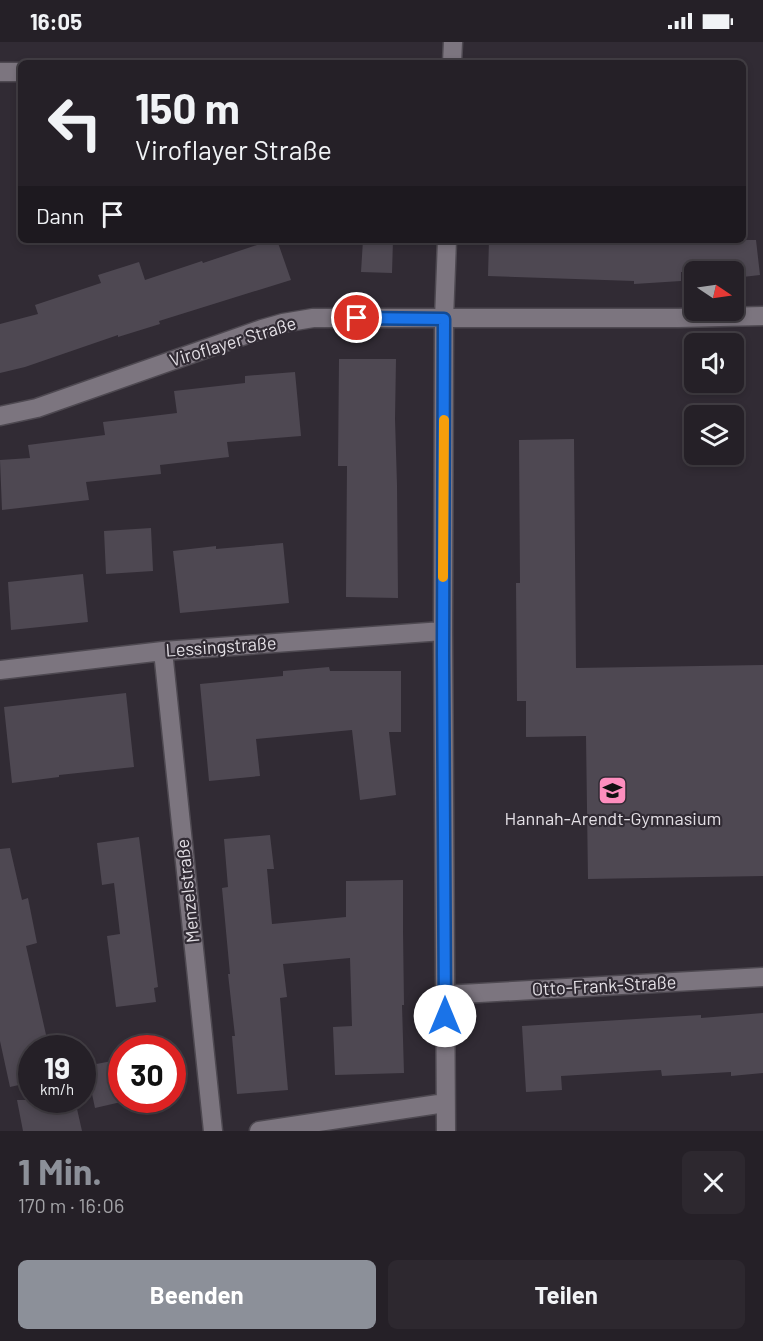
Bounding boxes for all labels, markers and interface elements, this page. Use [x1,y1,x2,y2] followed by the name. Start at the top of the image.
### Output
[30,8,82,34] text: 16:05
[135,82,240,132] text: 150 m
[36,84,114,162] icon: left
[135,133,332,165] text: Viroflayer Straße
[96,198,129,231] icon: arrive
[36,202,84,228] text: Dann
[684,261,744,321] north arrow
[684,261,744,465] map controls
[331,292,382,343] pin
[340,301,373,334] icon: arrive
[167,311,299,371] street label: Viroflayer Straße
[684,333,744,393] button: sound
[684,405,744,465] button: layers
[165,631,277,661] street label: Lessingstraße
[597,774,629,806] school or university icon: Hannah-Arendt-Gymnasium
[505,807,721,829] place label: Hannah-Arendt-Gymnasium
[171,838,203,944] street label: Menzelstraße
[531,970,677,1000] street label: Otto-Frank-Straße
[413,984,477,1048] position arrow
[108,1035,186,1113] speed limit sign: 30
[44,1049,70,1085] text: 19
[40,1080,74,1098] text: km/h
[18,1149,102,1192] text: 1 Min.
[682,1151,745,1214] button: close
[18,1193,124,1217] text: 170 m · 16:06
[18,1260,376,1329] button: Beenden
[388,1260,745,1329] button: Teilen

